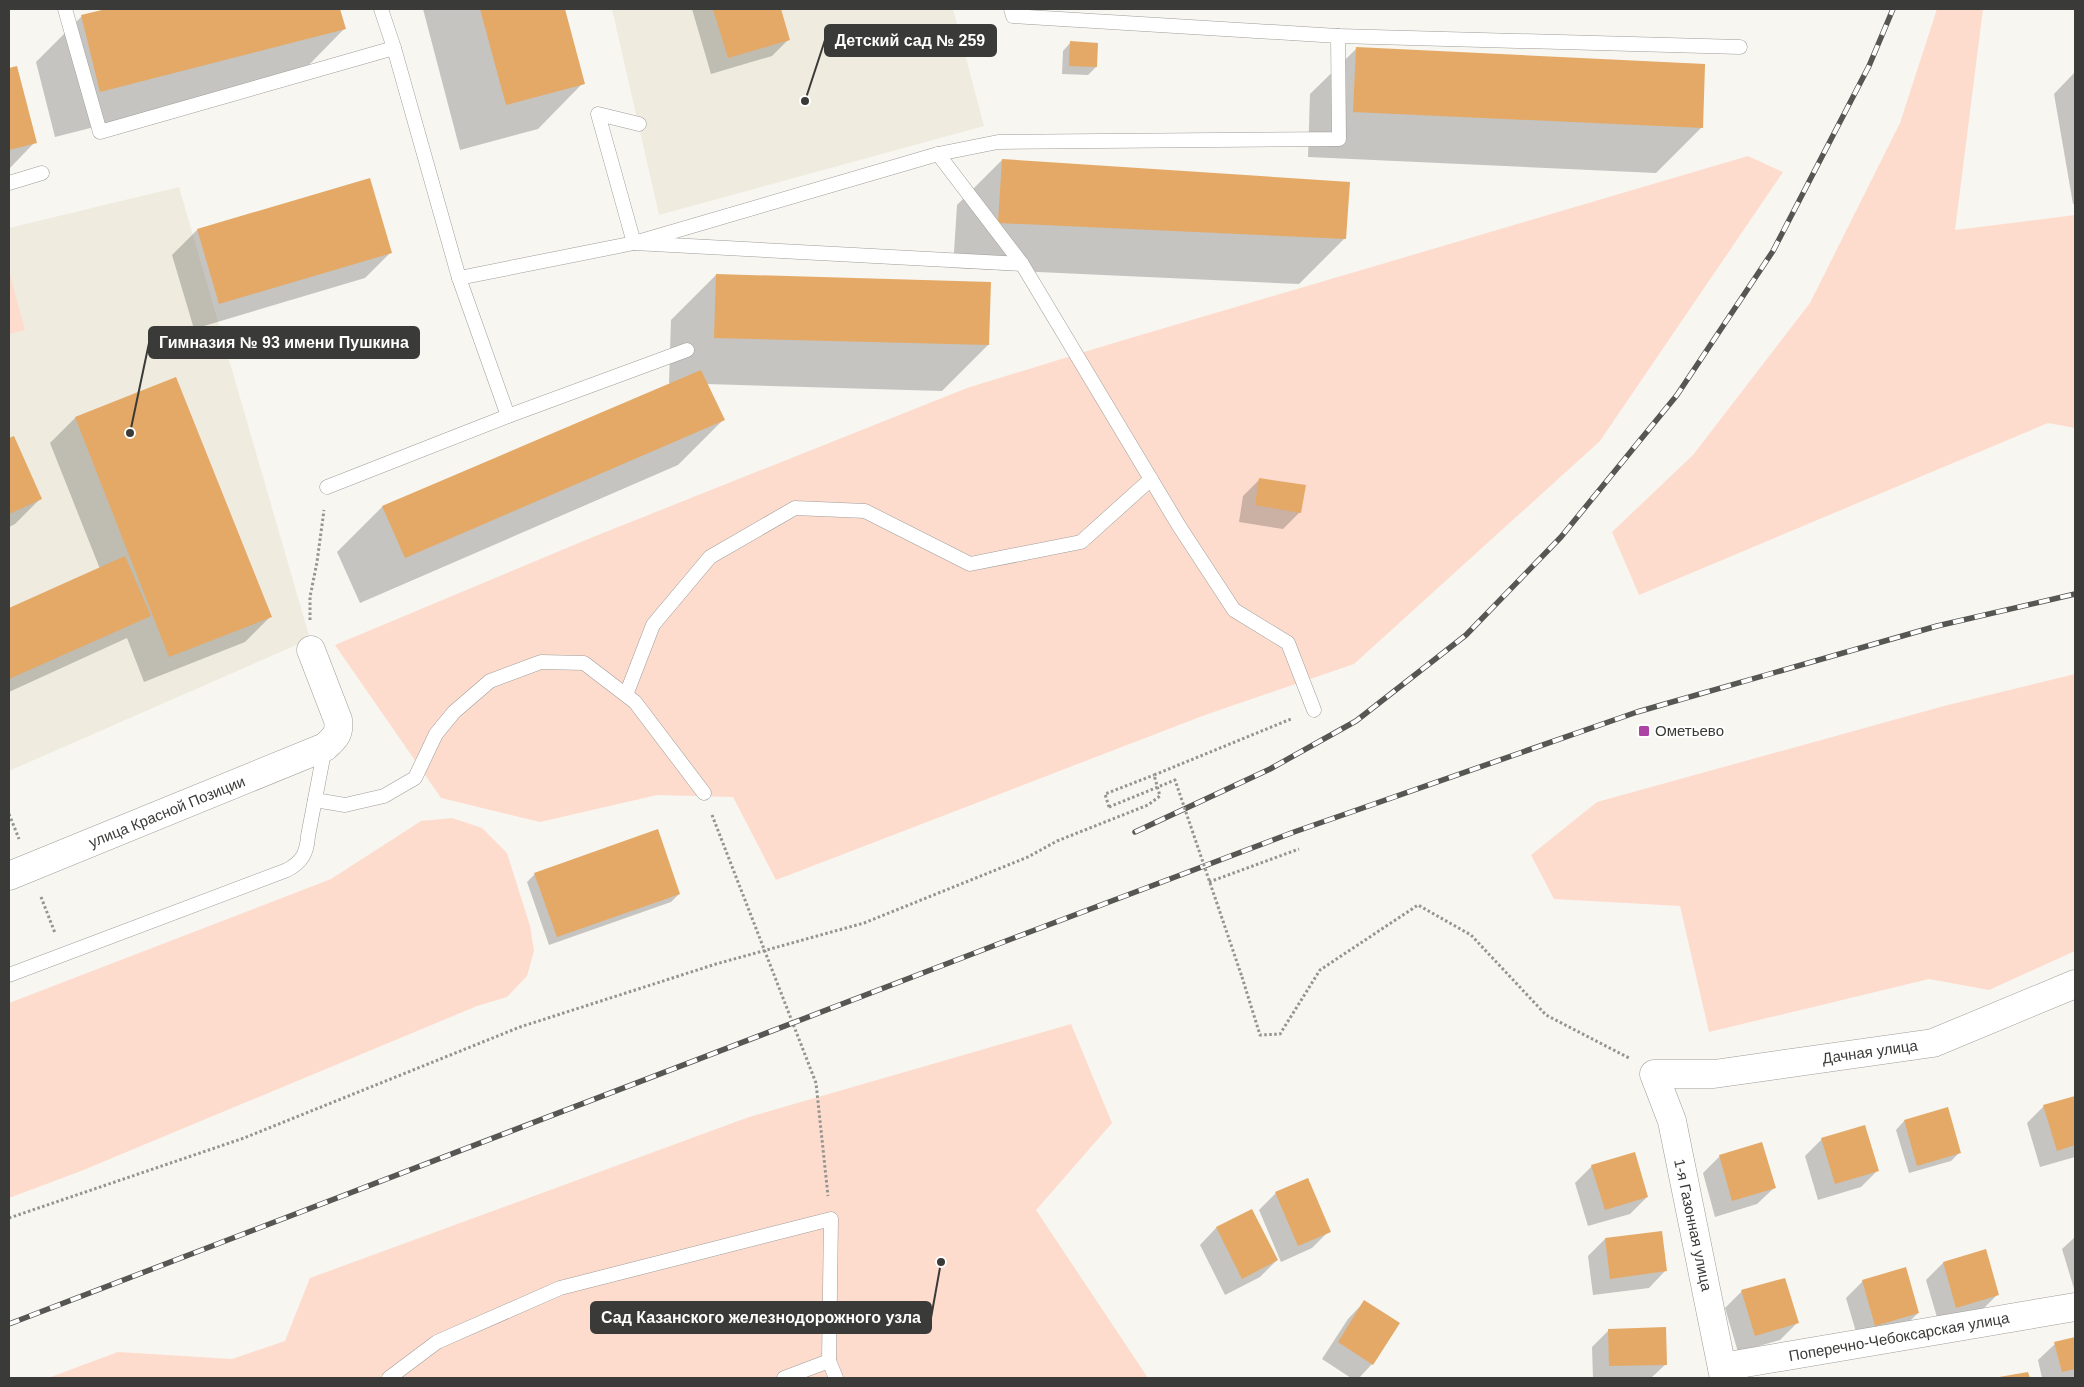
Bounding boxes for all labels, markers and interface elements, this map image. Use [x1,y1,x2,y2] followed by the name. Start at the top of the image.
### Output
[825,25,996,56] callout: Детский сад № 259
[835,32,985,49] text: Детский сад № 259
[149,327,419,358] callout: Гимназия № 93 имени Пушкина
[159,334,409,351] text: Гимназия № 93 имени Пушкина
[1655,722,1724,739] place label: Ометьево
[1637,724,1651,738] marker: Ометьево
[86,772,247,851] street label: улица Красной Позиции
[1821,1036,1919,1067] street label: Дачная улица
[1671,1157,1716,1293] street label: 1-я Газонная улица
[591,1302,931,1333] callout: Сад Казанского железнодорожного узла
[601,1309,921,1326] text: Сад Казанского железнодорожного узла
[1787,1309,2011,1364] street label: Поперечно-Чебоксарская улица

